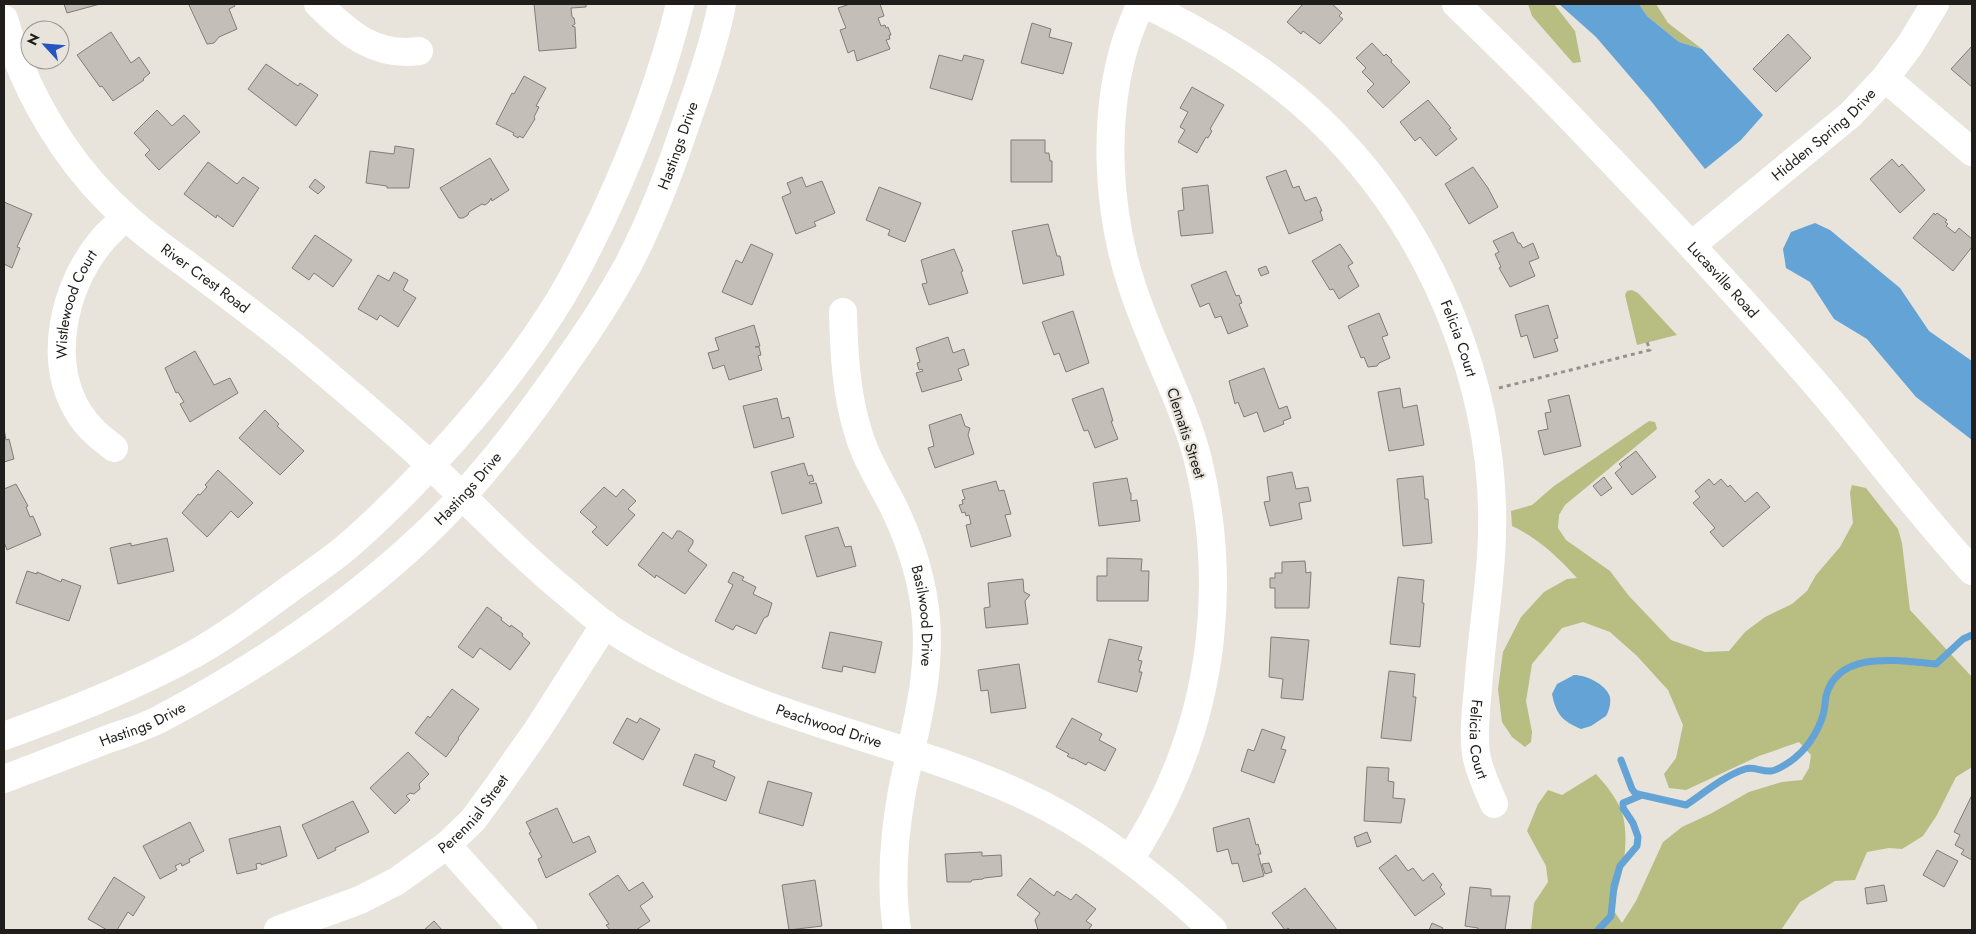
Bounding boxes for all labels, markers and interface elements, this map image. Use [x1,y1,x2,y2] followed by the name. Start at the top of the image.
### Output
[20,20,70,70] north arrow
[22,30,45,49] text: N
[1767,83,1881,186] street label: Hidden Spring Drive
[652,98,704,193] street label: Hastings Drive
[1682,237,1764,323] street label: Lucasville Road
[156,238,254,319] street label: River Crest Road
[51,245,103,359] street label: Wistlewood Court
[1435,296,1482,380] street label: Felicia Court
[1161,385,1211,482] street label: Clematis Street
[429,447,507,530] street label: Hastings Drive
[905,563,938,667] street label: Basilwood Drive
[96,696,190,752] street label: Hastings Drive
[773,698,885,754] street label: Peachwood Drive
[1464,698,1494,783] street label: Felicia Court
[433,770,514,859] street label: Perennial Street

